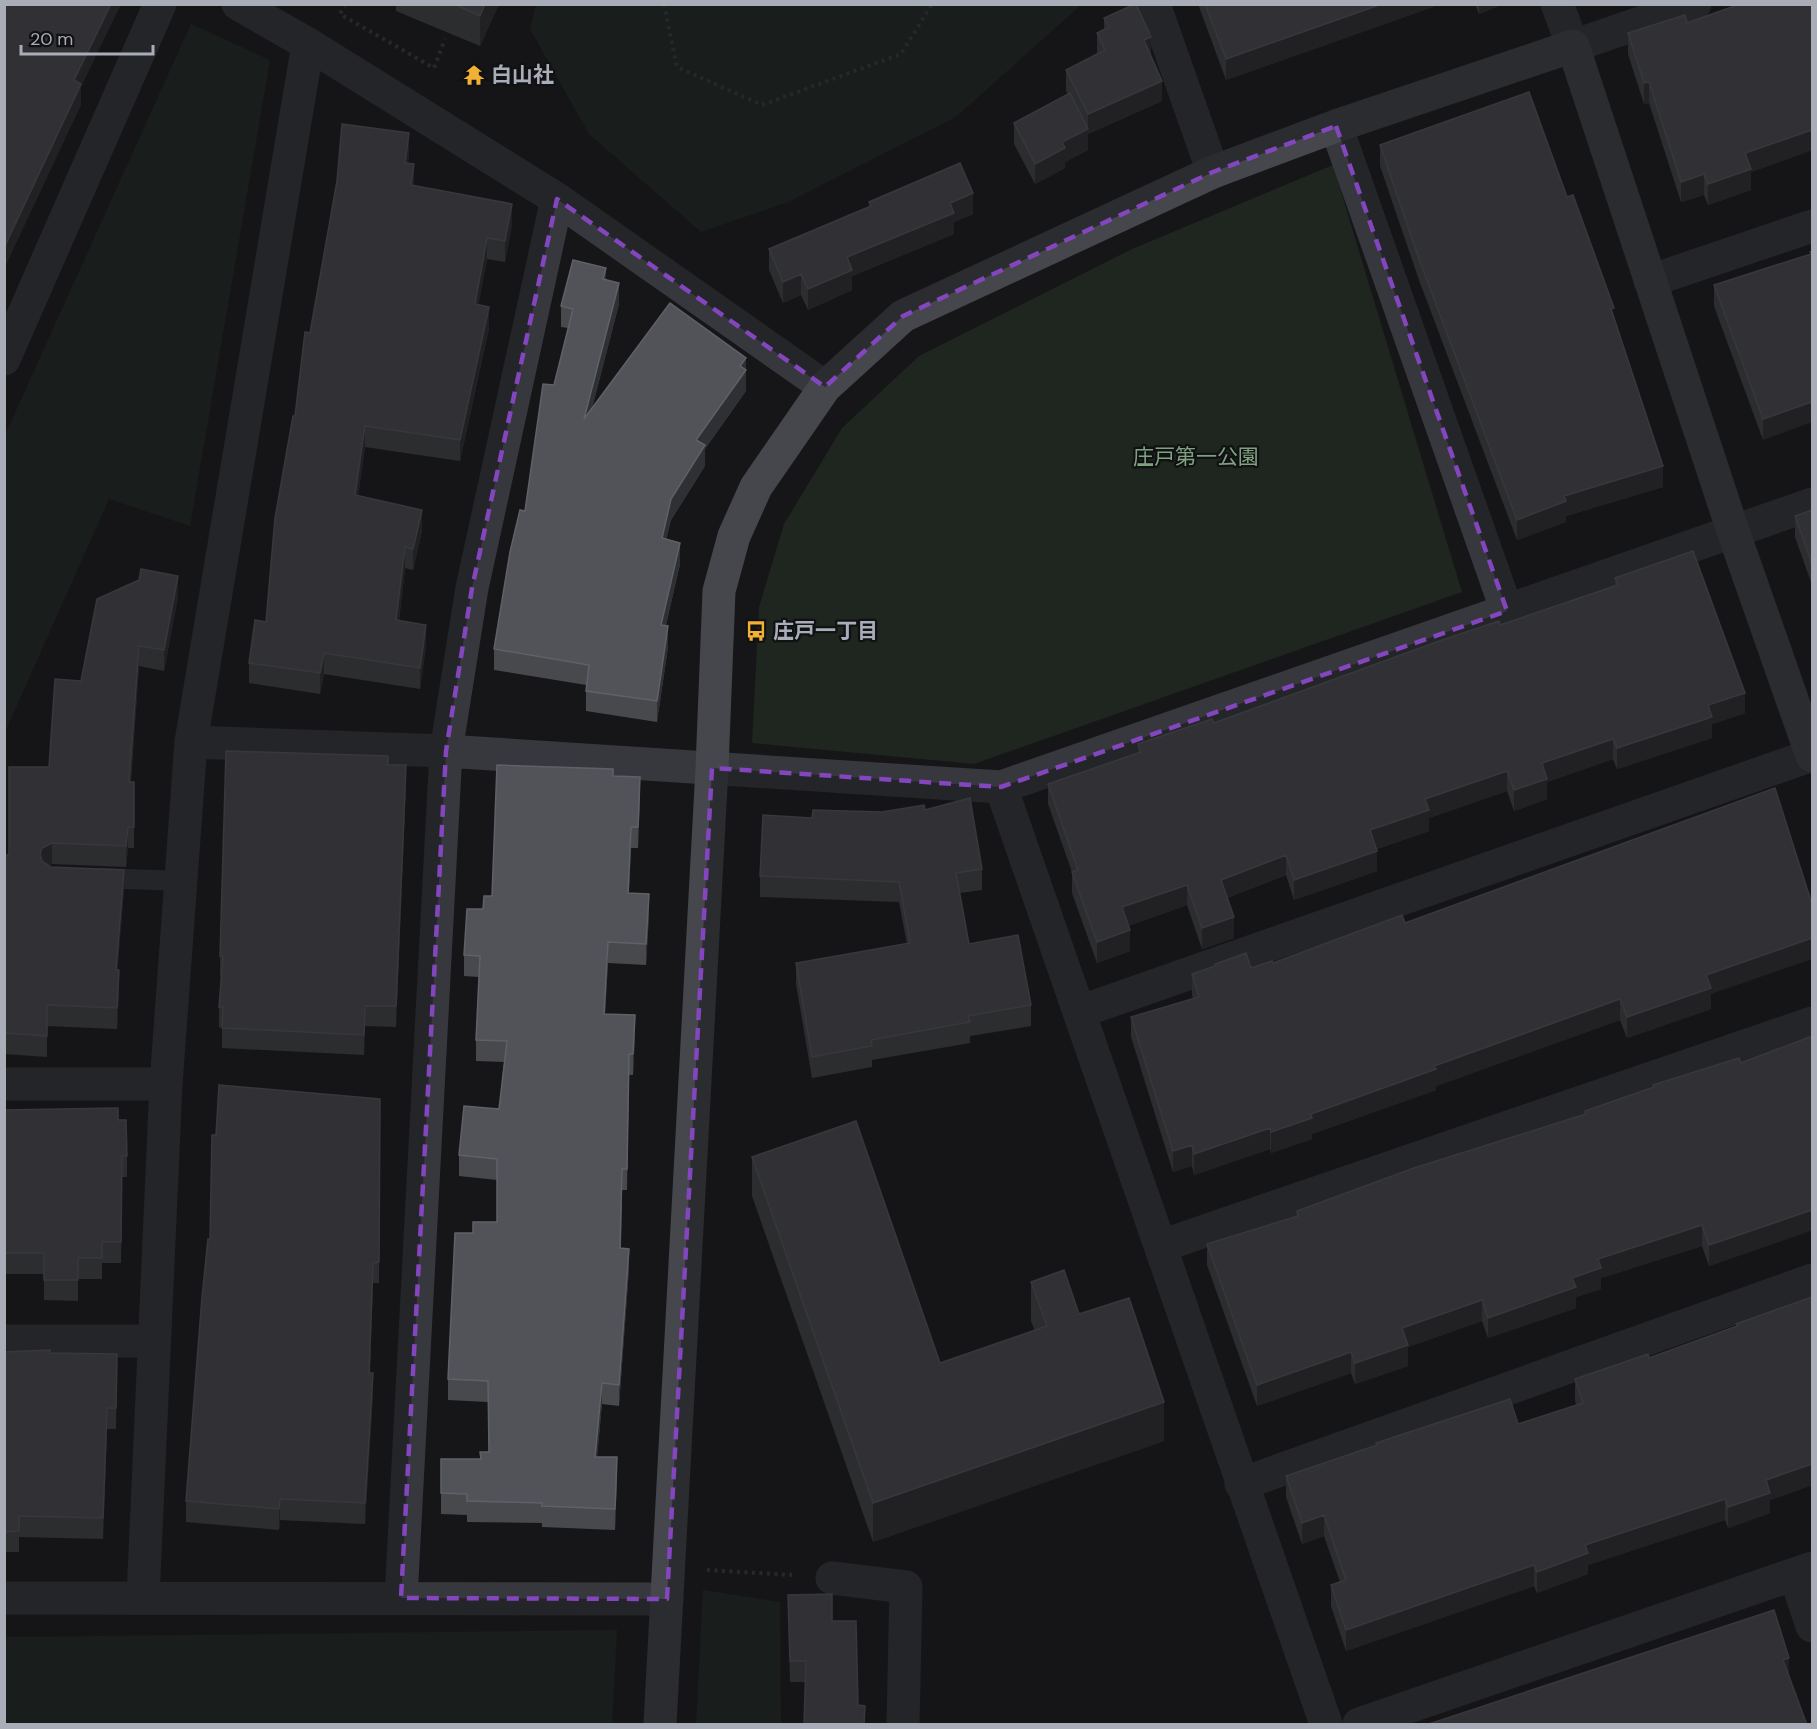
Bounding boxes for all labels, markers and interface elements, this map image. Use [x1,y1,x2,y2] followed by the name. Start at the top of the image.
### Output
[21,18,153,56] scale bar
[30,27,73,51] text: 20 m
[491,61,554,89] place label: 白山社
[462,63,486,87] temple icon: 白山社
[1133,443,1259,471] park label: 庄戸第一公園
[773,617,878,645] place label: 庄戸一丁目
[744,619,768,643] bus stop icon: 庄戸一丁目

